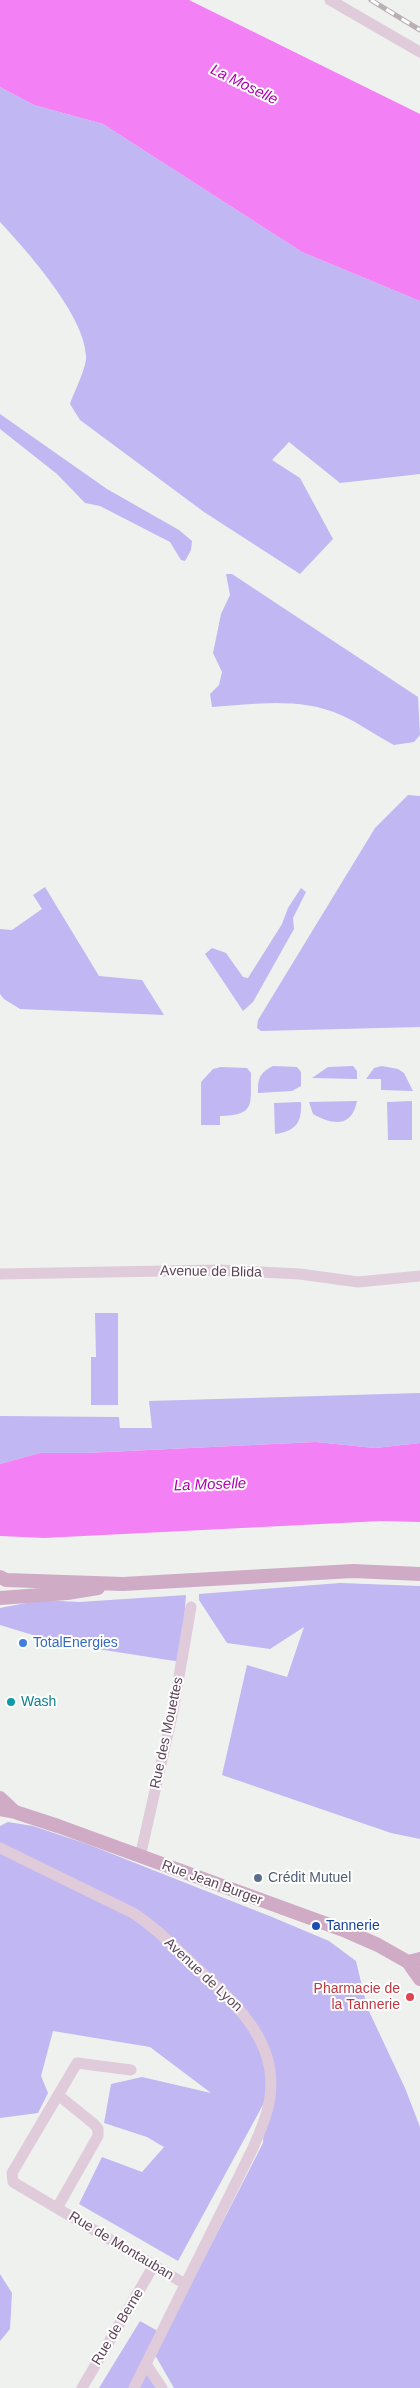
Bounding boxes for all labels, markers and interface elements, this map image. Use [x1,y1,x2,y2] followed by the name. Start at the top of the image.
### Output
[207,61,281,109] water label: La Moselle
[160,1263,262,1281] street label: Avenue de Blida
[173,1475,247,1495] water label: La Moselle
[33,1635,118,1651] place label: TotalEnergies
[17,1637,29,1649] marker: TotalEnergies
[147,1676,187,1790] street label: Rue des Mouettes
[21,1694,56,1710] place label: Wash
[5,1696,17,1708] marker: Wash
[159,1857,265,1909] street label: Rue Jean Burger
[268,1870,351,1886] place label: Crédit Mutuel
[252,1872,264,1884] marker: Crédit Mutuel
[326,1918,380,1934] place label: Tannerie
[310,1920,322,1932] marker: Tannerie
[161,1935,245,2015] street label: Avenue de Lyon
[314,1981,400,2014] place label: Pharmacie de la Tannerie
[404,1991,416,2003] marker: Pharmacie de la Tannerie
[66,2208,176,2284] street label: Rue de Montauban
[89,2286,147,2368] street label: Rue de Berne

